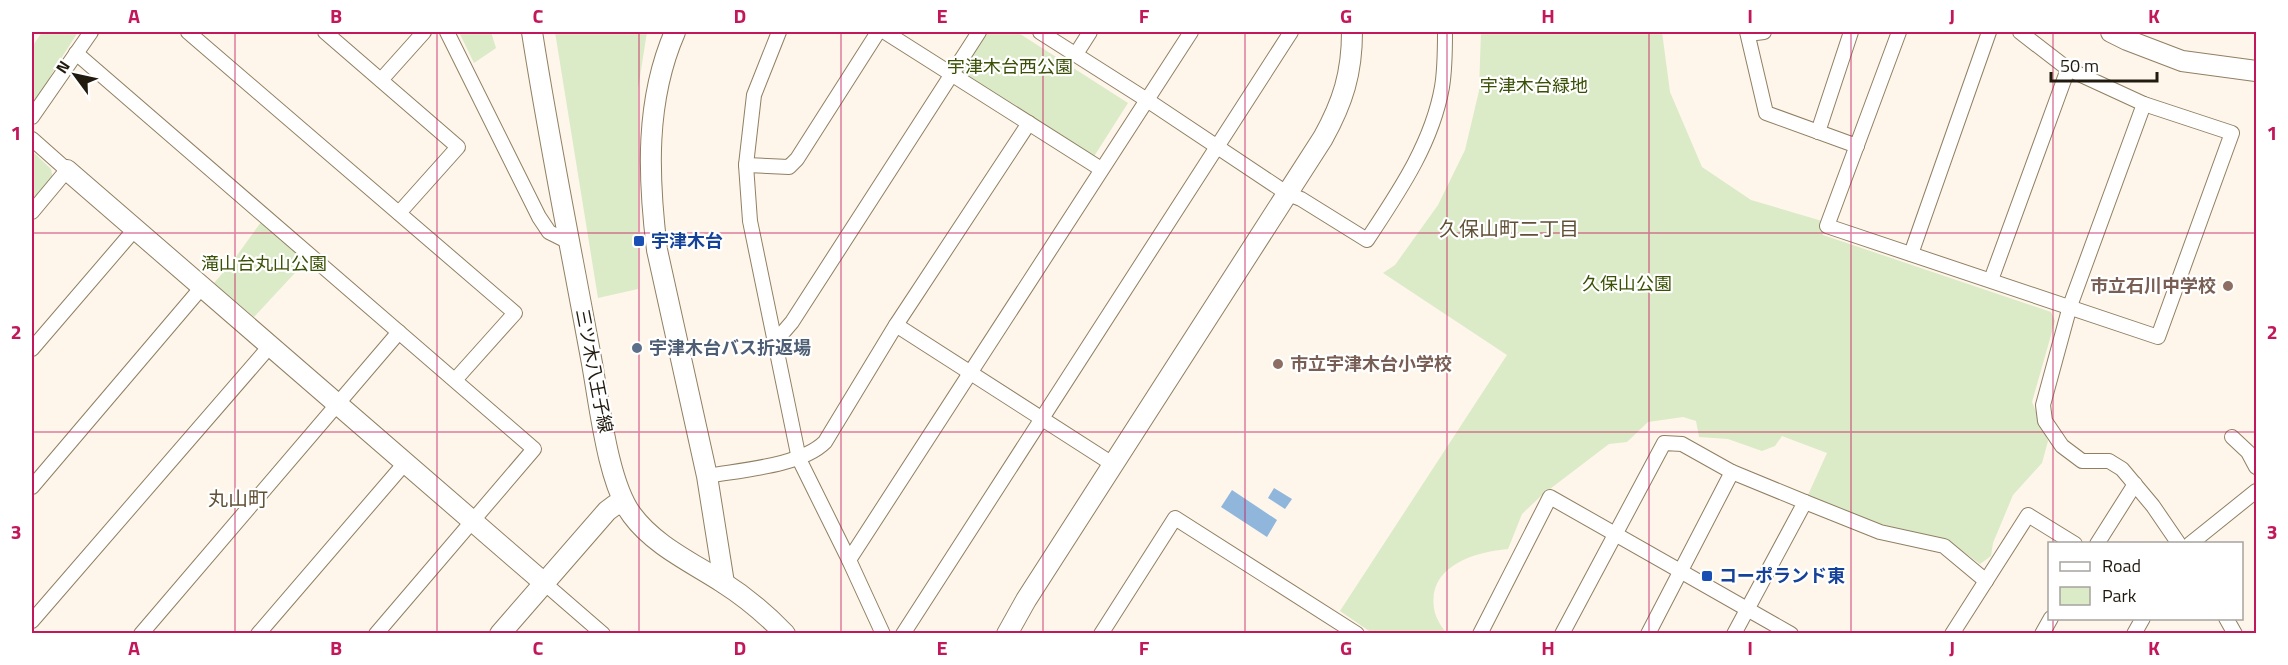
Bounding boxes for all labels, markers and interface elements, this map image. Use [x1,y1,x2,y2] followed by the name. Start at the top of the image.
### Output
[128,0,140,31] text: A
[330,0,342,31] text: B
[533,0,544,31] text: C
[734,0,746,31] text: D
[936,0,948,31] text: E
[1139,0,1150,31] text: F
[1340,0,1352,31] text: G
[1541,0,1555,31] text: H
[1747,0,1753,31] text: I
[1949,0,1955,31] text: J
[2148,0,2160,31] text: K
[45,45,105,105] north arrow
[2051,45,2158,83] scale bar
[2060,52,2099,79] text: 50 m
[947,53,1073,80] park label: 宇津木台西公園
[49,56,76,78] text: N
[1480,72,1588,99] park label: 宇津木台緑地
[10,117,22,148] text: 1
[2266,117,2278,148] text: 1
[1439,213,1579,244] district label: 久保山町二丁目
[651,227,723,254] place label: 宇津木台
[632,234,646,248] marker: 宇津木台
[201,250,327,277] park label: 滝山台丸山公園
[1582,270,1672,297] park label: 久保山公園
[2090,272,2216,299] place label: 市立石川中学校
[2221,279,2235,293] marker: 市立石川中学校
[569,306,620,435] street label: 三ツ木八王子線
[10,316,22,347] text: 2
[2266,316,2278,347] text: 2
[649,334,811,361] place label: 宇津木台バス折返場
[630,341,644,355] marker: 宇津木台バス折返場
[1290,350,1452,377] place label: 市立宇津木台小学校
[1271,357,1285,371] marker: 市立宇津木台小学校
[208,483,268,514] district label: 丸山町
[10,516,22,547] text: 3
[2266,516,2278,547] text: 3
[2048,542,2243,620] legend
[2102,552,2141,579] text: Road
[1719,562,1845,589] place label: コーポランド東
[1700,569,1714,583] marker: コーポランド東
[2102,582,2137,609] text: Park
[128,632,140,663] text: A
[330,632,342,663] text: B
[533,632,544,663] text: C
[734,632,746,663] text: D
[936,632,948,663] text: E
[1139,632,1150,663] text: F
[1340,632,1352,663] text: G
[1541,632,1555,663] text: H
[1747,632,1753,663] text: I
[1949,632,1955,663] text: J
[2148,632,2160,663] text: K

